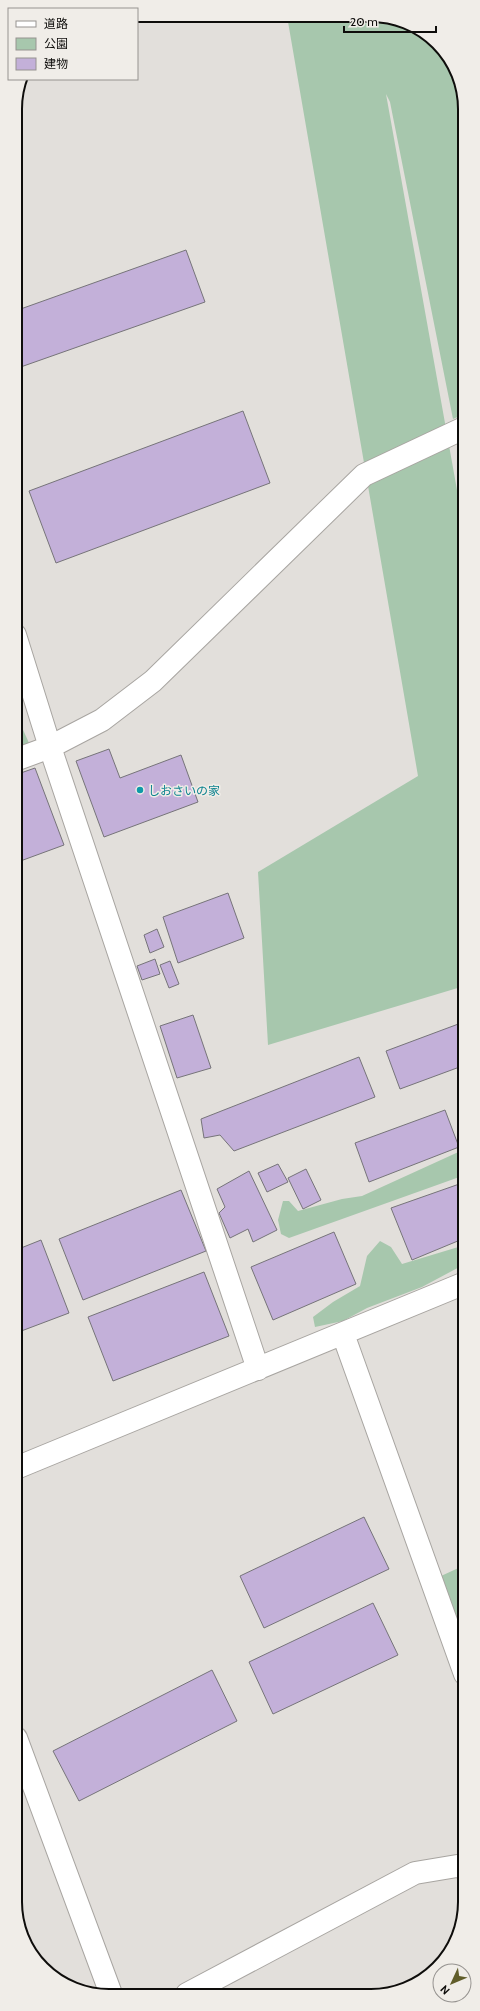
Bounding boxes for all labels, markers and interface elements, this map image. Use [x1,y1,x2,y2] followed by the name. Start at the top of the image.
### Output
[8,8,138,80] legend
[344,8,436,34] scale bar
[350,14,378,29] text: 20 m
[44,16,68,31] text: 道路
[44,36,68,51] text: 公園
[44,56,68,71] text: 建物
[148,783,220,798] place label: しおさいの家
[135,785,145,795] marker: しおさいの家
[432,1963,472,2003] north arrow
[437,1982,453,1998] text: N

